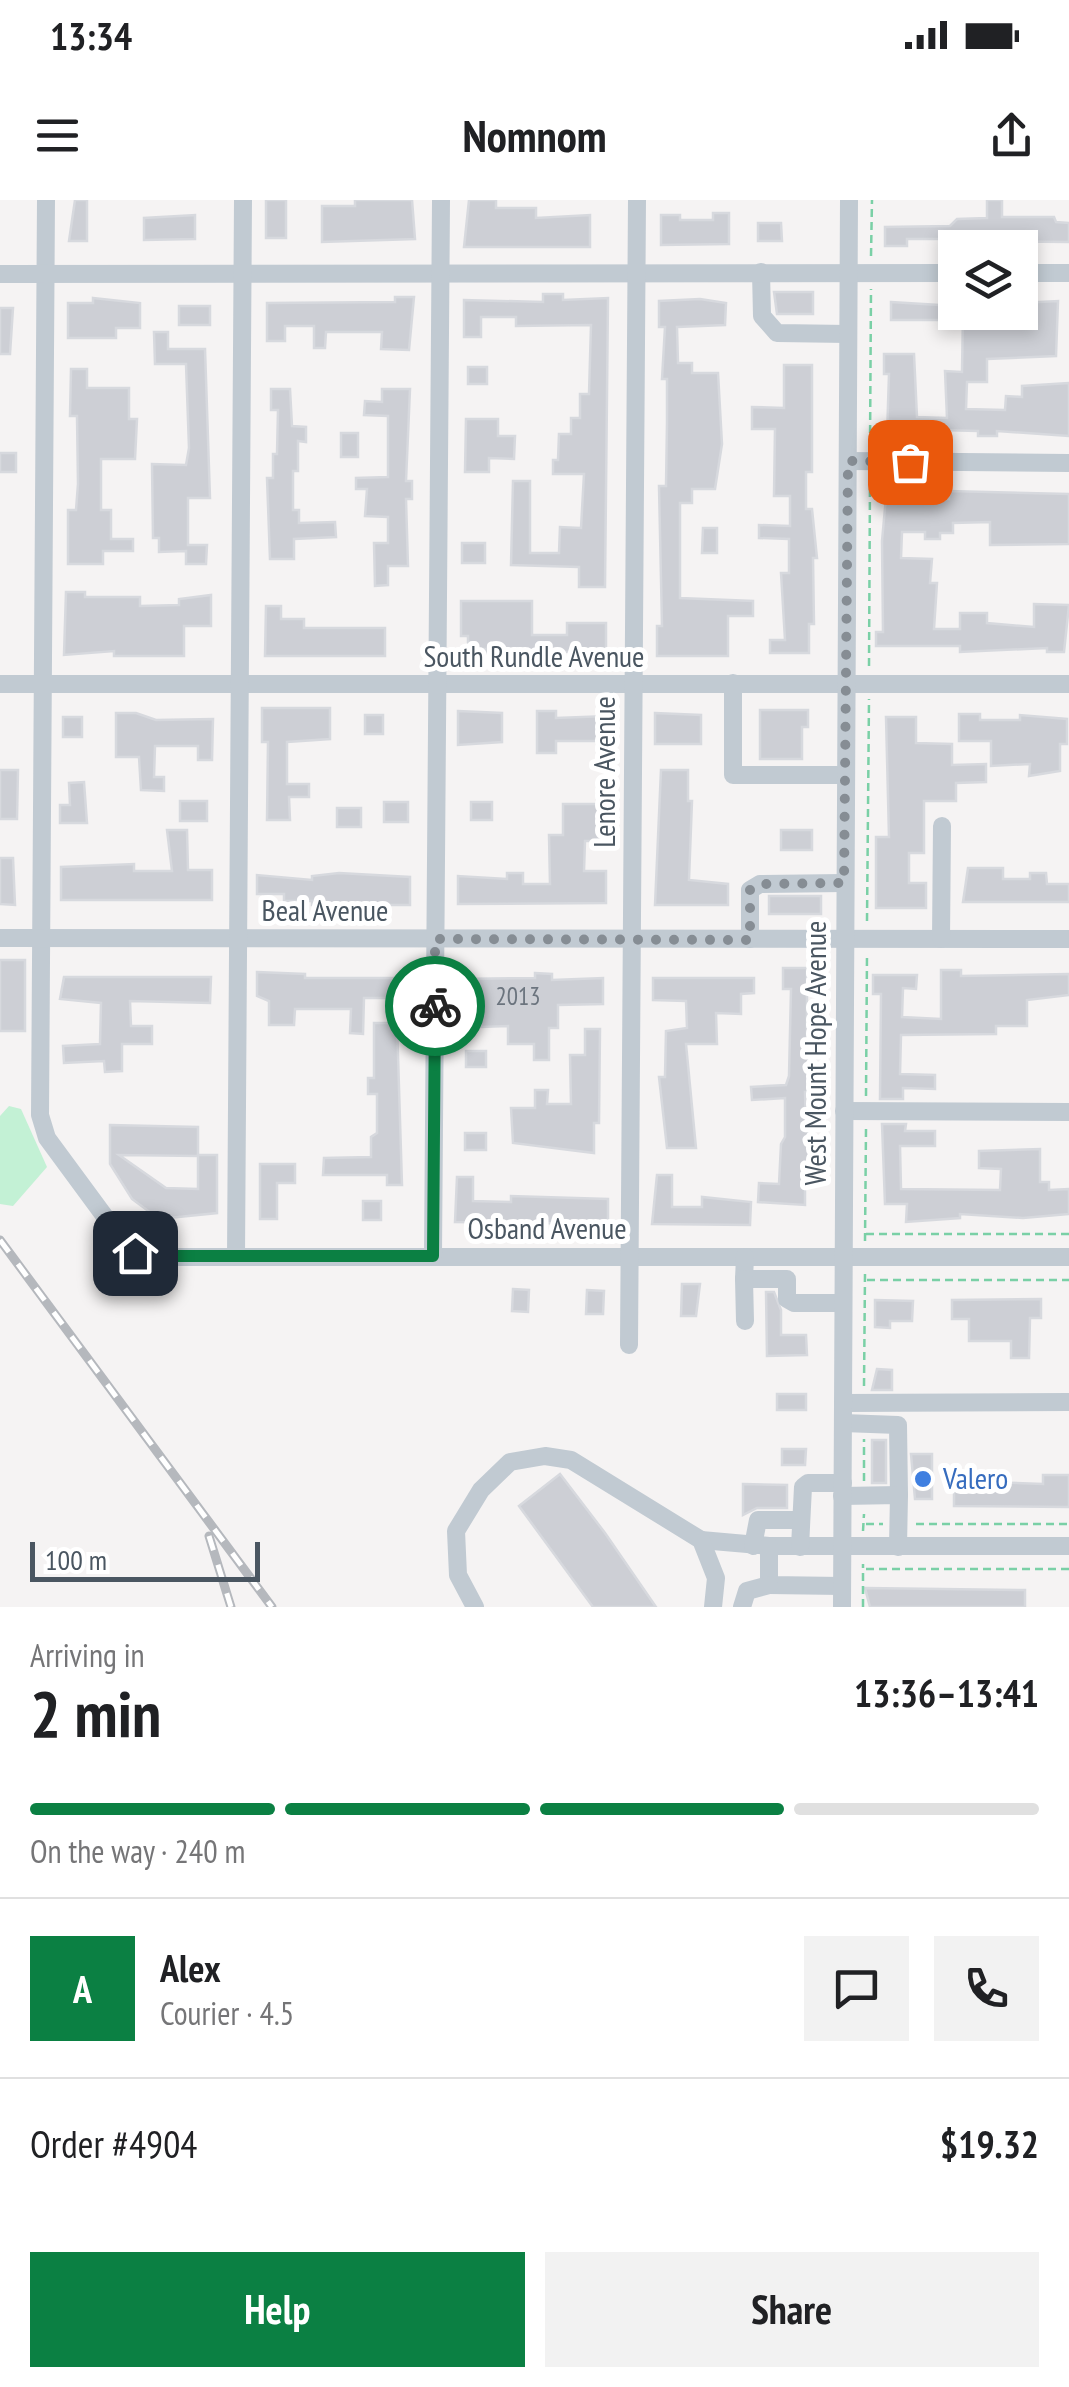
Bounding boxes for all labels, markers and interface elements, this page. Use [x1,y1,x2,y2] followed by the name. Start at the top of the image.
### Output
[50,11,132,60] text: 13:34
[462,106,607,164] text: Nomnom
[30,108,85,163] icon: menu
[984,108,1039,163] icon: share
[938,230,1038,330] map controls
[938,230,1038,330] button: layers
[868,420,953,505] pin
[883,435,938,490] icon: bag
[423,636,645,675] street label: South Rundle Avenue
[584,696,623,848] street label: Lenore Avenue
[262,890,388,929] street label: Beal Avenue
[795,921,834,1186] street label: West Mount Hope Avenue
[385,956,485,1056] courier
[408,979,463,1034] icon: bike
[495,980,541,1012] house number: 2013
[467,1208,627,1247] street label: Osband Avenue
[93,1211,178,1296] pin
[108,1226,163,1281] icon: home
[942,1458,1008,1497] place label: Valero
[912,1468,934,1490] marker: Valero
[30,1537,260,1582] scale bar
[45,1541,107,1578] text: 100 m
[30,1634,145,1676] text: Arriving in
[854,1668,1039,1717] text: 13:36–13:41
[30,1671,161,1755] text: 2 min
[30,1830,245,1872] text: On the way · 240 m
[804,1936,909,2041] button: chat
[934,1936,1039,2041] button: phone
[160,1943,221,1992] text: Alex
[73,1964,92,2013] text: A
[160,1992,294,2034] text: Courier · 4.5
[30,2119,197,2168] text: Order #4904
[940,2119,1039,2168] text: $19.32
[30,2252,525,2367] button: Help
[545,2252,1039,2367] button: Share

